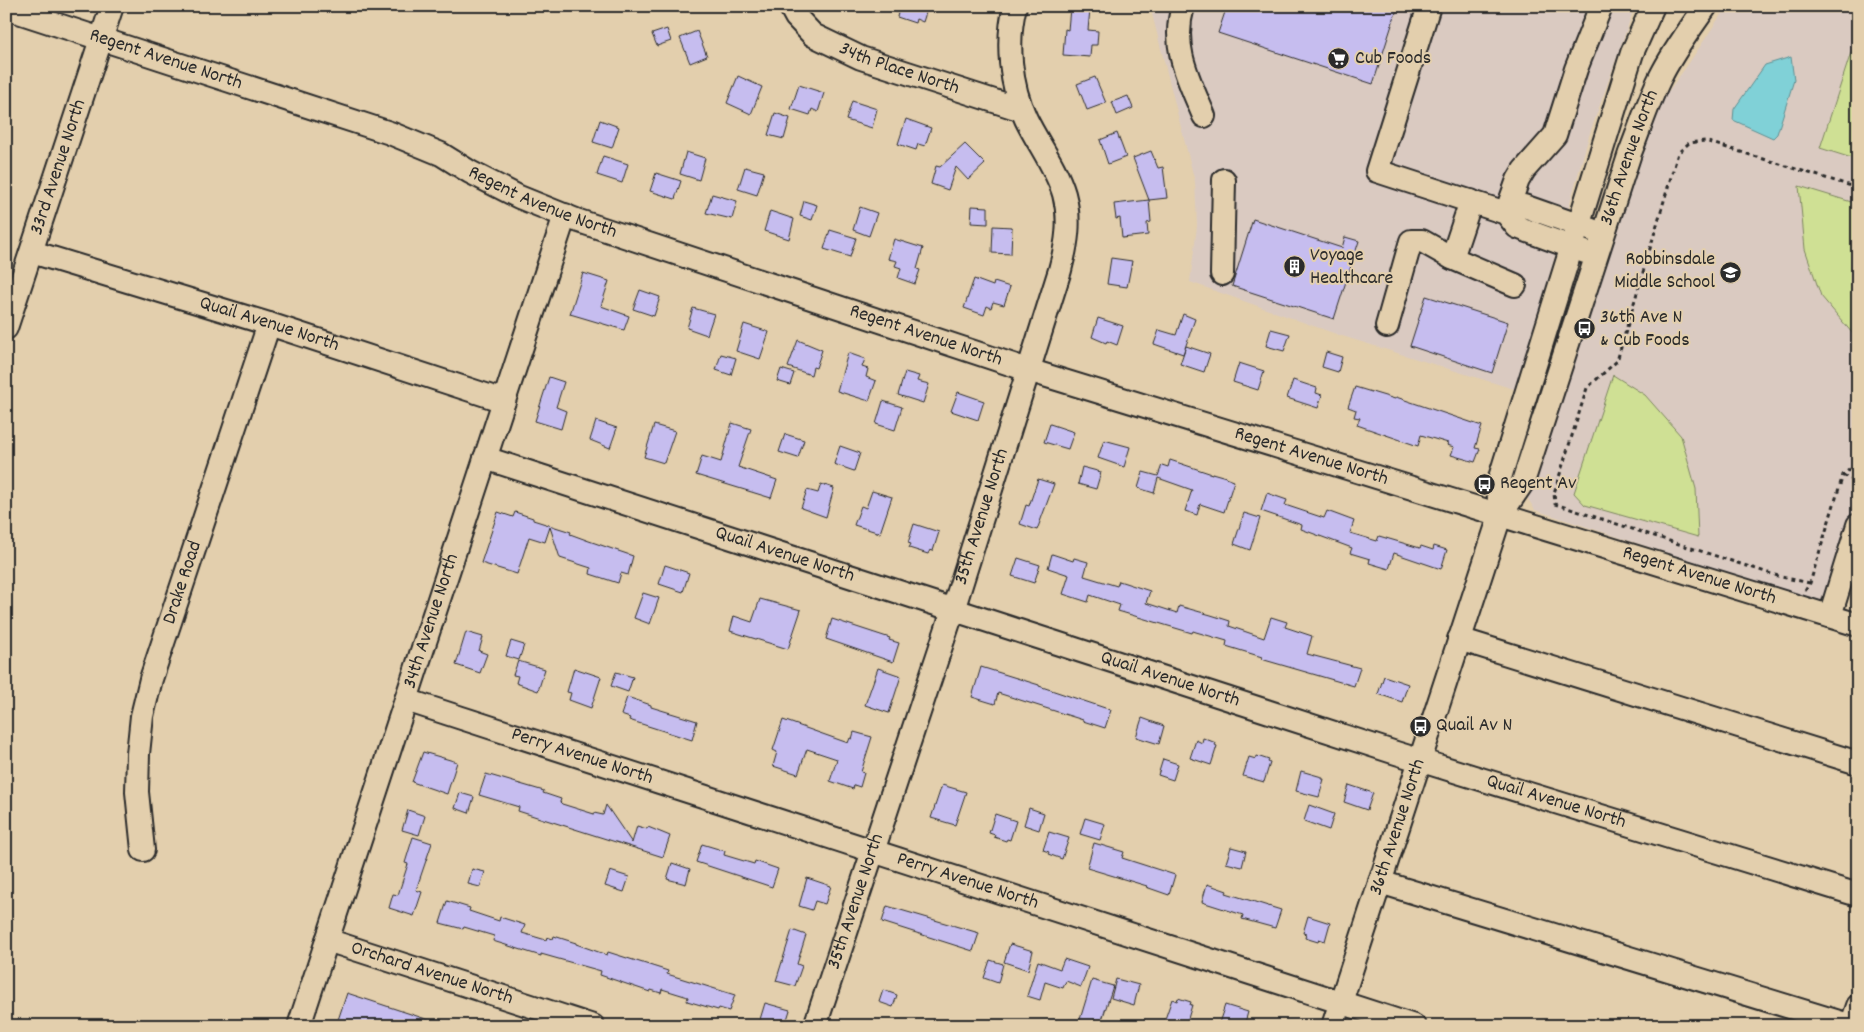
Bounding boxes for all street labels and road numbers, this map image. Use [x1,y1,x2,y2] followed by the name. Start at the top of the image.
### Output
[86,22,246,98] street label: Regent Avenue North
[834,35,963,103] street label: 34th Place North
[1593,86,1667,229] street label: 36th Avenue North
[23,96,94,239] street label: 33rd Avenue North
[463,159,620,247] street label: Regent Avenue North
[196,290,342,360] street label: Quail Avenue North
[846,298,1006,374] street label: Regent Avenue North
[1231,420,1391,494] street label: Regent Avenue North
[948,445,1017,588] street label: 35th Avenue North
[711,519,858,591] street label: Quail Avenue North
[156,537,210,628] street label: Drake Road
[1619,539,1780,613] street label: Regent Avenue North
[397,550,467,692] street label: 34th Avenue North
[1097,644,1243,715] street label: Quail Avenue North
[507,721,657,793] street label: Perry Avenue North
[1363,756,1433,899] street label: 36th Avenue North
[1483,768,1629,837] street label: Quail Avenue North
[821,830,892,973] street label: 35th Avenue North
[893,846,1042,918] street label: Perry Avenue North
[347,935,516,1013] street label: Orchard Avenue North

